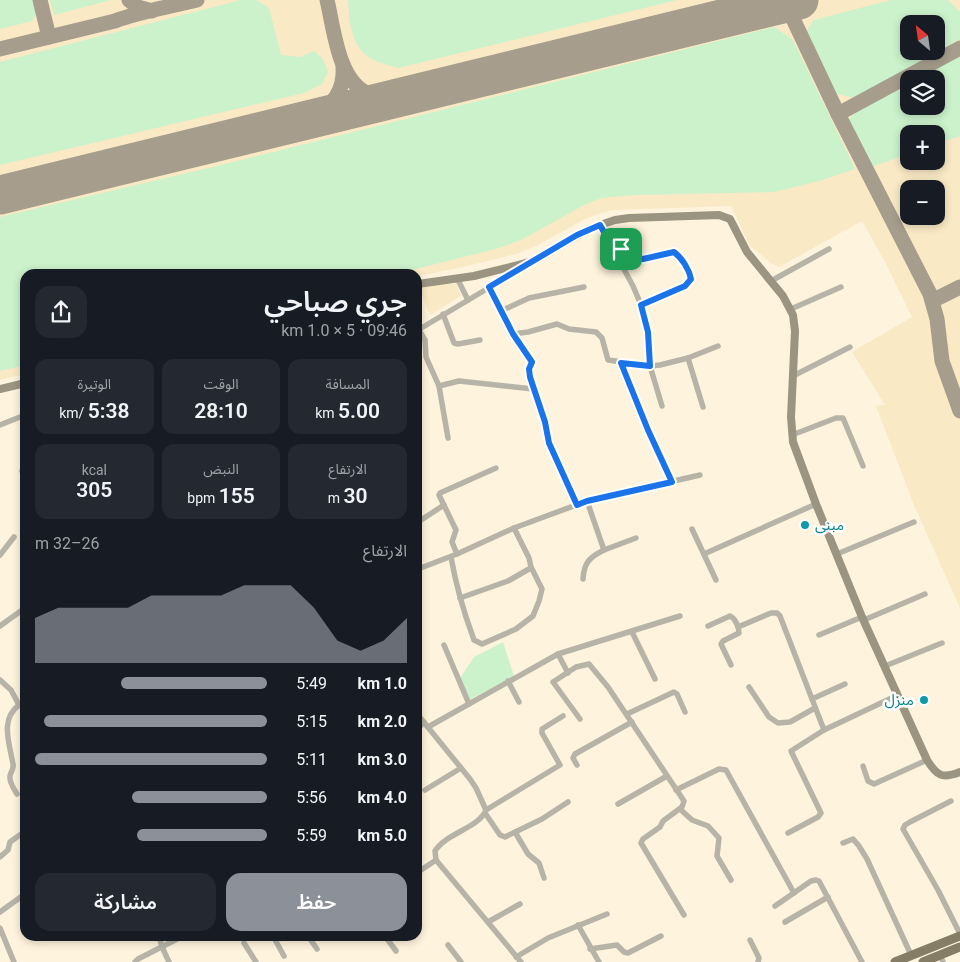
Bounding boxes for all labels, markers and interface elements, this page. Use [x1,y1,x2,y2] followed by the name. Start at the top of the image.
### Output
[900,15,945,60] north arrow
[900,15,945,225] map controls
[900,70,945,115] button: layers
[900,125,945,170] button: +
[900,180,945,225] button: −
[600,228,642,270] pin
[607,235,635,263] icon: arrive
[264,285,407,318] text: جري صباحي
[35,286,87,338] button: share
[281,321,407,340] text: 09:46 · 5 × 1.0 km
[78,376,111,392] text: الوتيرة
[203,376,239,392] text: الوقت
[326,376,370,392] text: المسافة
[88,399,130,423] text: 5:38
[194,399,248,423] text: 28:10
[338,399,380,423] text: 5.00
[59,405,88,421] text: /km
[315,405,338,421] text: km
[203,461,239,477] text: النبض
[328,461,367,477] text: الارتفاع
[82,462,107,478] text: kcal
[76,478,112,502] text: 305
[219,484,255,508] text: 155
[344,484,368,508] text: 30
[187,490,219,506] text: bpm
[328,490,344,506] text: m
[815,516,844,534] place label: مبنى
[799,519,811,531] marker: مبنى
[35,534,99,553] text: 26–32 m
[363,541,407,560] text: الارتفاع
[296,674,327,693] text: 5:49
[358,674,407,693] text: 1.0 km
[885,691,914,709] place label: منزل
[918,694,930,706] marker: منزل
[296,712,327,731] text: 5:15
[358,712,407,731] text: 2.0 km
[296,750,327,769] text: 5:11
[358,750,407,769] text: 3.0 km
[296,788,327,807] text: 5:56
[358,788,407,807] text: 4.0 km
[296,826,327,845] text: 5:59
[358,826,407,845] text: 5.0 km
[35,873,216,931] button: مشاركة
[226,873,407,931] button: حفظ

